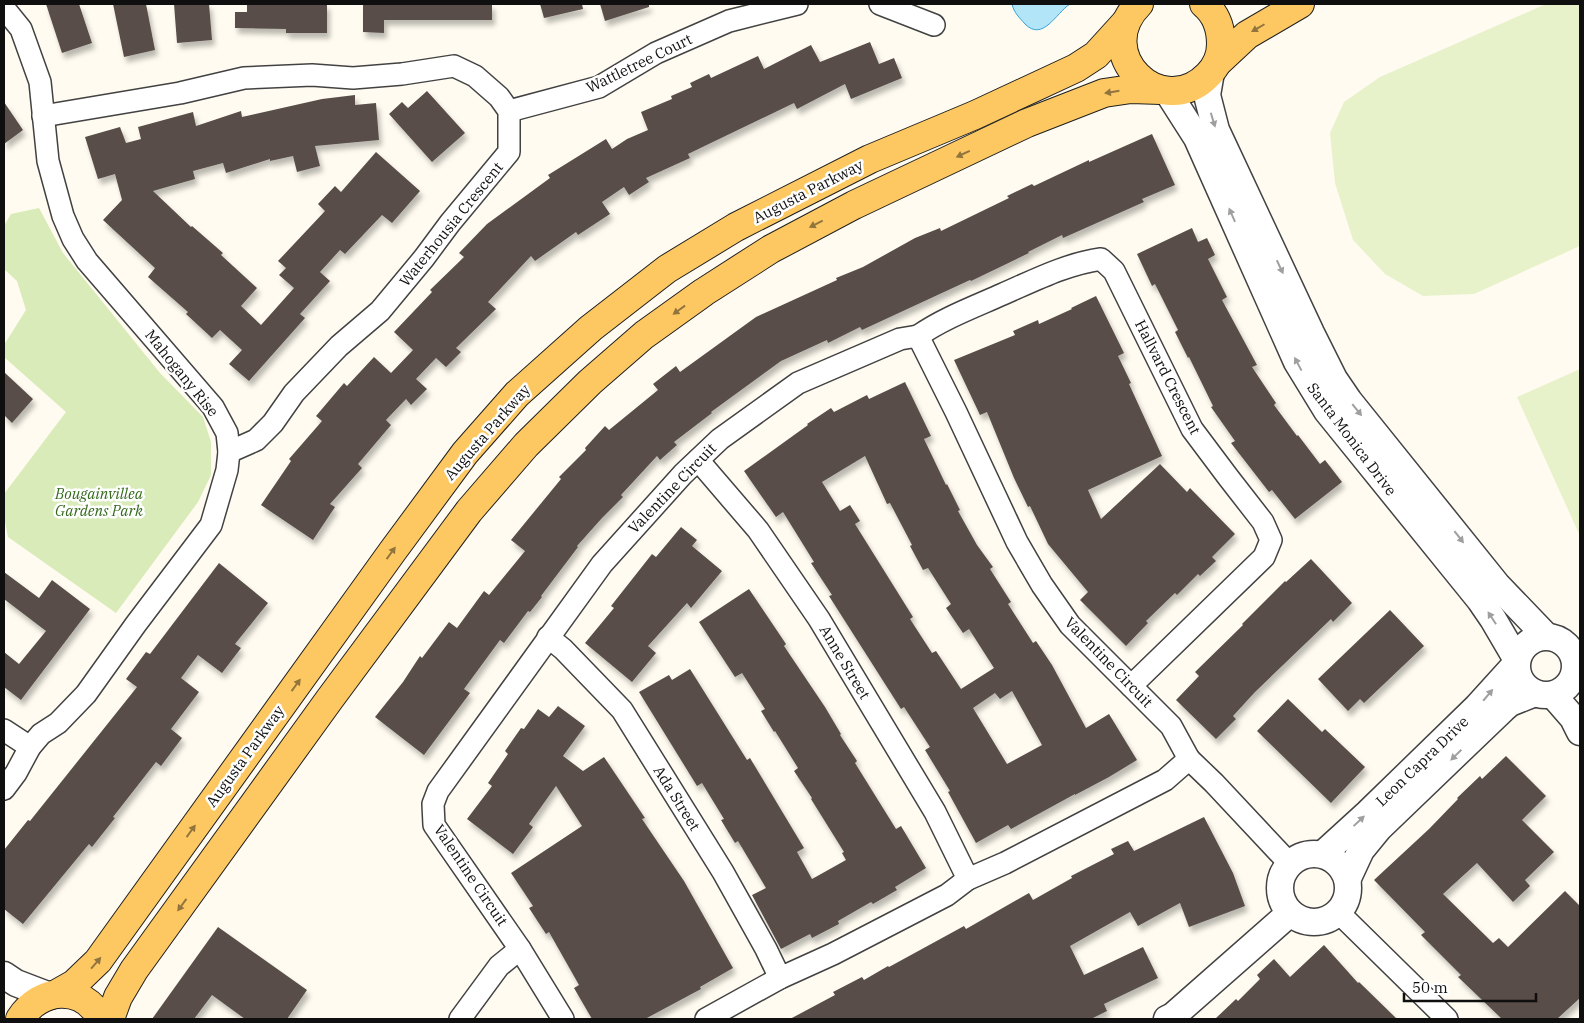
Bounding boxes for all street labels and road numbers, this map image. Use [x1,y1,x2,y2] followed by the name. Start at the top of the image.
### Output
[583,29,695,97] street label: Wattletree Court
[750,155,866,227] street label: Augusta Parkway
[395,158,507,290] street label: Waterhousia Crescent
[1131,316,1205,438] street label: Hallvard Crescent
[141,326,223,420] street label: Mahogany Rise
[1303,379,1401,499] street label: Santa Monica Drive
[440,380,534,484] street label: Augusta Parkway
[624,439,720,537] street label: Valentine Circuit
[1061,613,1157,711] street label: Valentine Circuit
[815,621,875,703] street label: Anne Street
[202,701,288,811] street label: Augusta Parkway
[1372,712,1472,810] street label: Leon Capra Drive
[650,762,704,834] street label: Ada Street
[430,821,512,929] street label: Valentine Circuit

